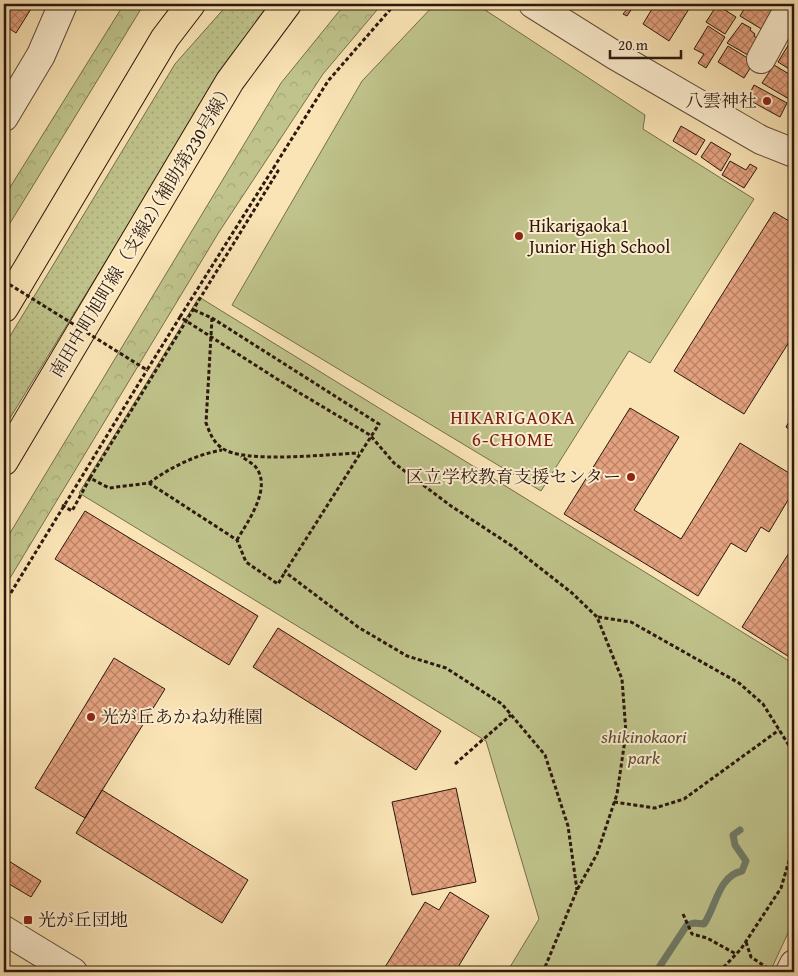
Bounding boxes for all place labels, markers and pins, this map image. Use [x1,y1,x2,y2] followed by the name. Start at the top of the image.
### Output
[685,87,757,114] place label: 八雲神社
[761,95,773,107] marker: 八雲神社
[527,212,670,260] place label: Hikarigaoka1 Junior High School
[513,230,525,242] marker: Hikarigaoka1 Junior High School
[406,463,621,490] place label: 区立学校教育支援センター
[625,471,637,483] marker: 区立学校教育支援センター
[101,703,263,730] place label: 光が丘あかね幼稚園
[85,711,97,723] marker: 光が丘あかね幼稚園
[38,906,128,933] place label: 光が丘団地
[22,914,34,926] marker: 光が丘団地

